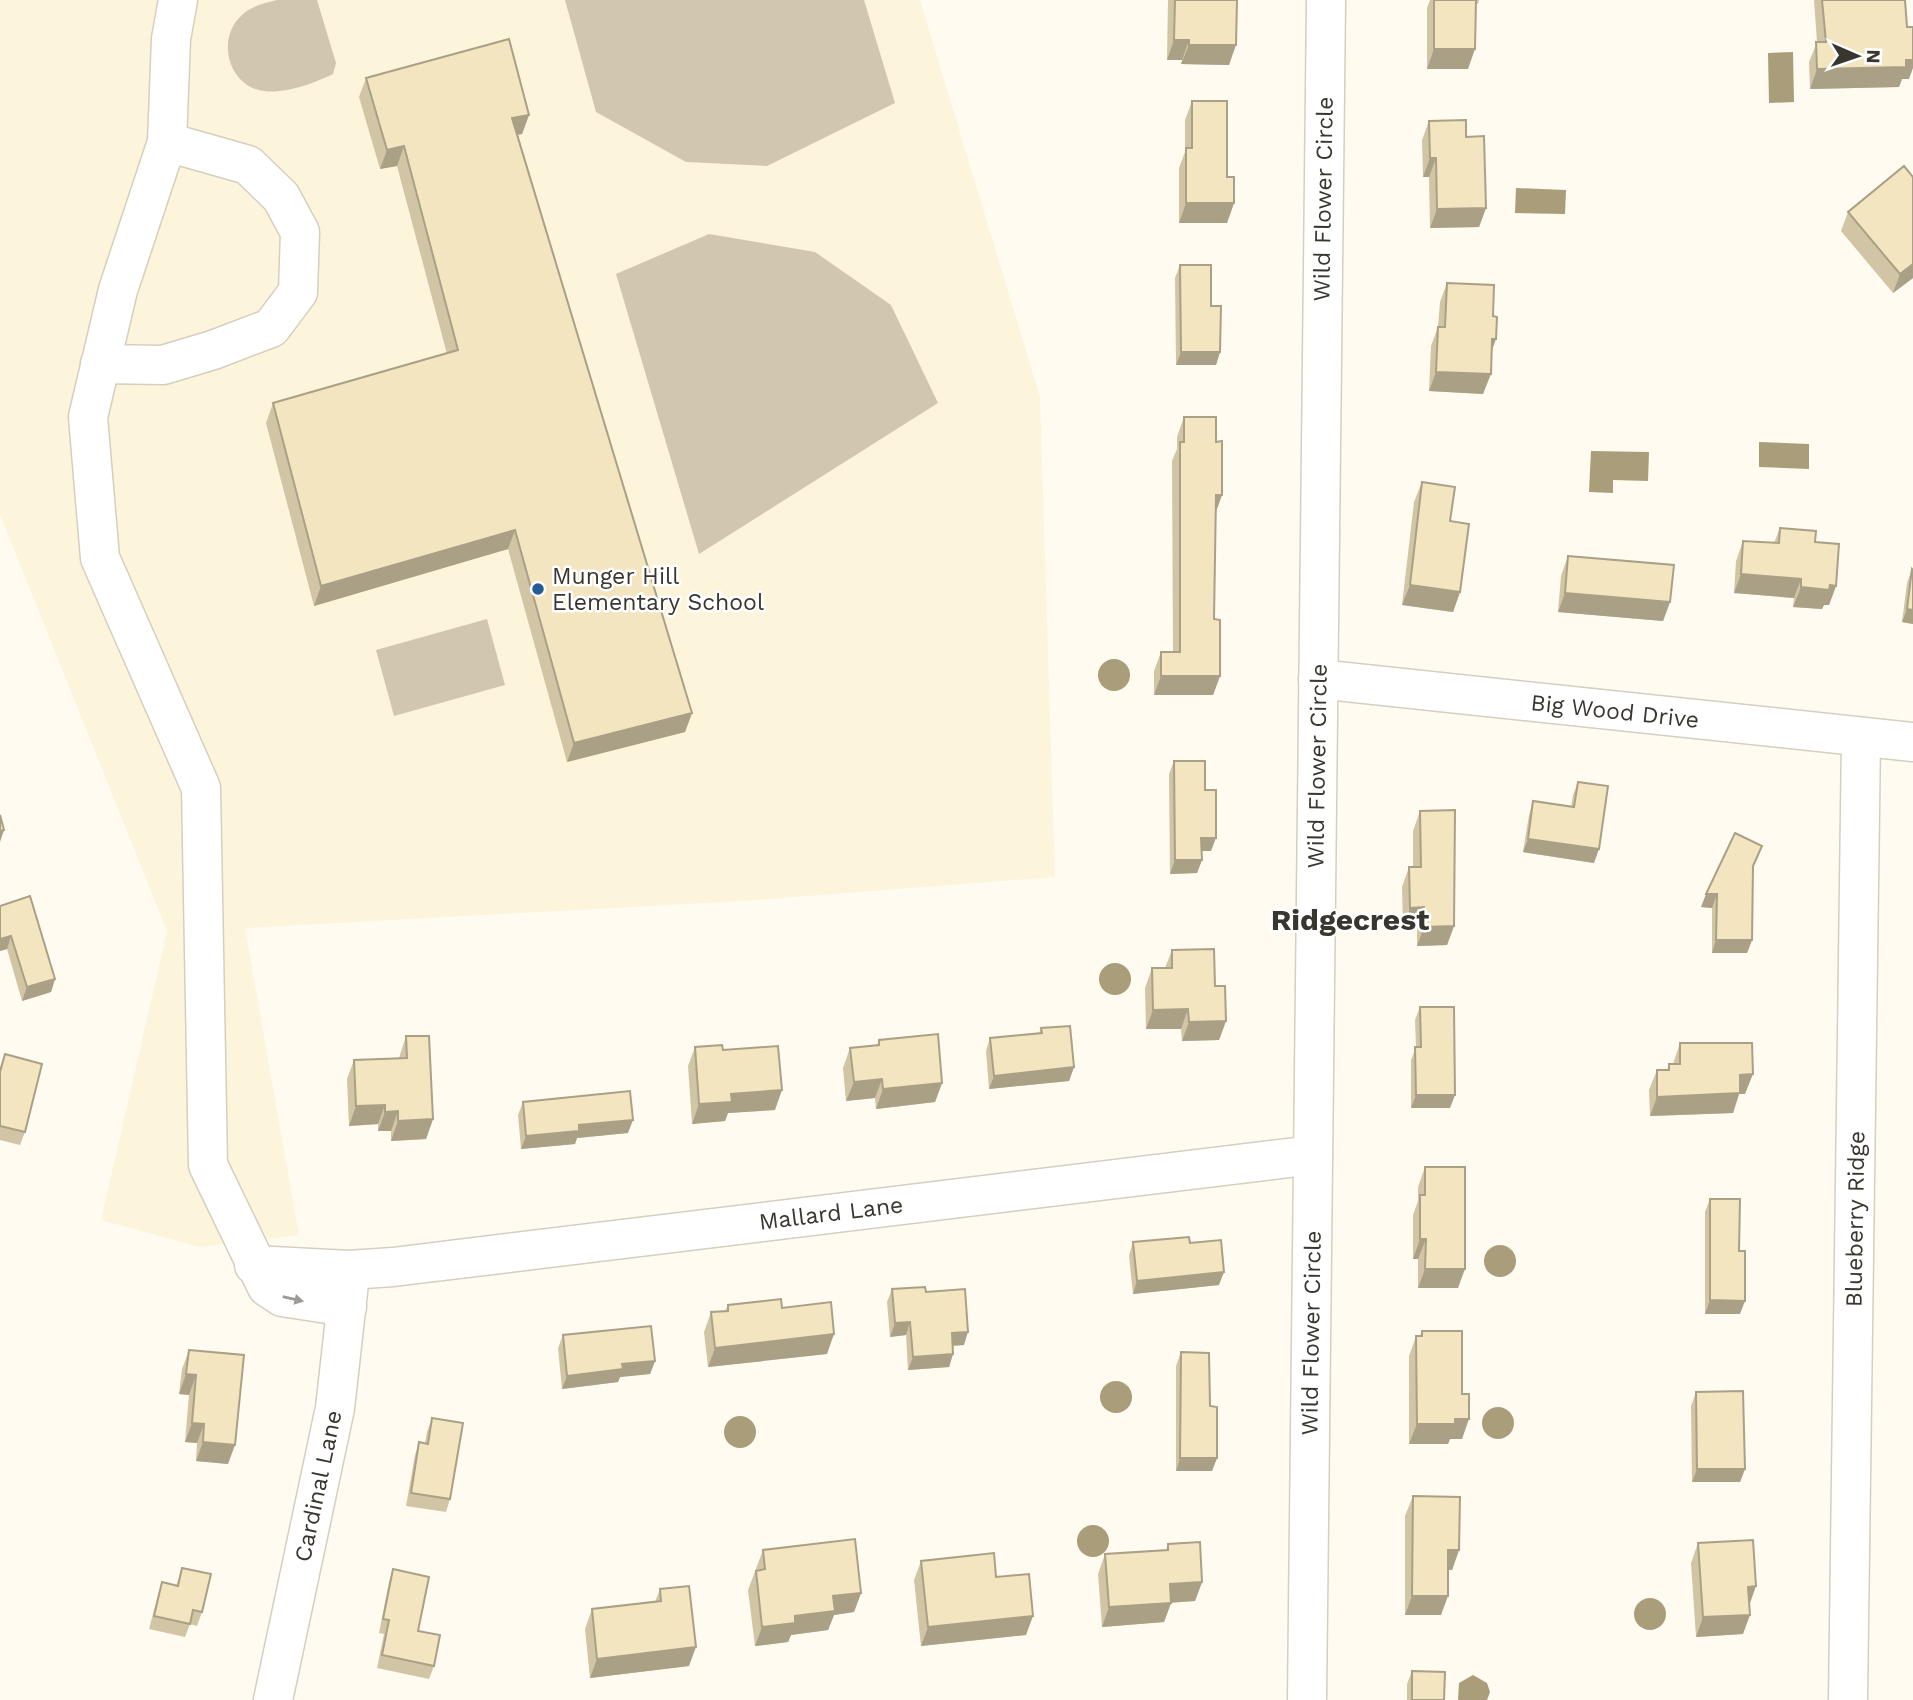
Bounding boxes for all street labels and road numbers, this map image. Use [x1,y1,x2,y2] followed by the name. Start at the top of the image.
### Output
[1308,96,1339,302] street label: Wild Flower Circle
[1302,663,1333,869] street label: Wild Flower Circle
[1529,689,1700,734] street label: Big Wood Drive
[1840,1131,1871,1307] street label: Blueberry Ridge
[757,1191,905,1236] street label: Mallard Lane
[1296,1230,1327,1436] street label: Wild Flower Circle
[289,1408,348,1564] street label: Cardinal Lane

